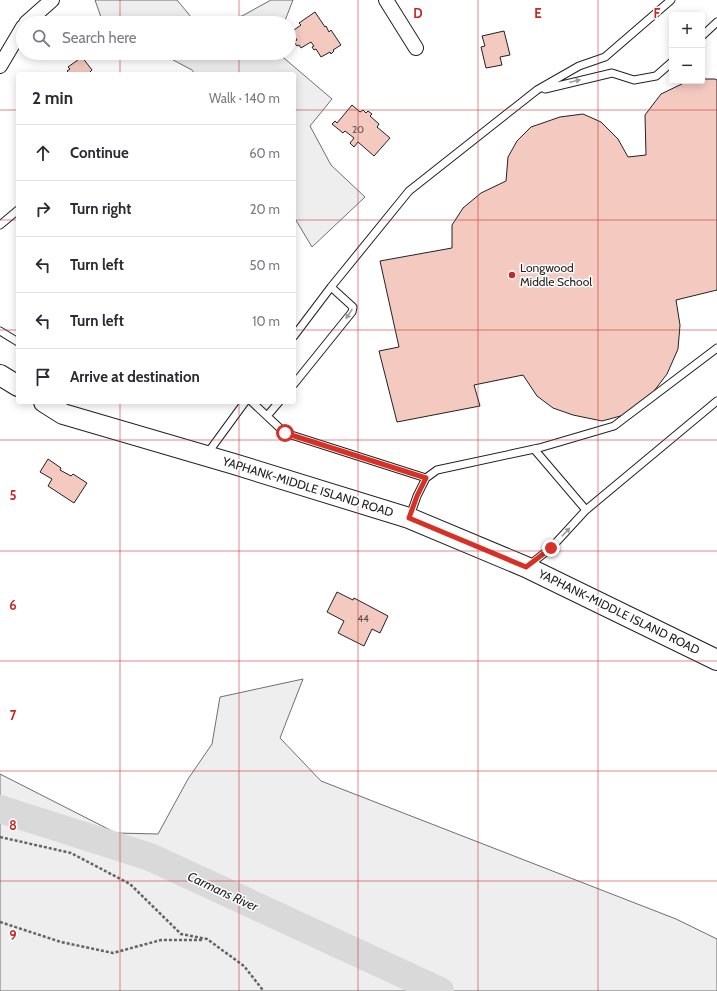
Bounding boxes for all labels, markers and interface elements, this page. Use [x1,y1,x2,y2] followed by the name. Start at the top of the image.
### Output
[413,5,423,21] text: D
[534,5,542,21] text: E
[654,5,661,21] text: F
[669,12,705,84] map controls
[669,12,705,48] button: +
[16,16,296,60] search box
[30,27,52,49] icon: search
[62,29,137,47] text: Search here
[669,48,705,84] button: −
[569,78,582,84] one-way arrow
[32,88,73,108] text: 2 min
[209,90,280,106] text: Walk · 140 m
[352,123,364,136] house number: 20
[32,142,54,164] icon: ahead
[70,144,129,162] text: Continue
[249,145,280,161] text: 60 m
[32,198,54,220] icon: right
[70,200,131,218] text: Turn right
[250,201,280,217] text: 20 m
[32,254,54,276] icon: left
[70,256,124,274] text: Turn left
[250,257,280,273] text: 50 m
[520,260,592,289] place label: Longwood Middle School
[507,270,517,280] marker: Longwood Middle School
[345,309,353,320] one-way arrow
[32,310,54,332] icon: left
[70,312,124,330] text: Turn left
[252,313,280,329] text: 10 m
[32,366,54,388] icon: arrive
[70,368,200,386] text: Arrive at destination
[276,424,294,442] route start
[220,453,396,520] street label: YAPHANK-MIDDLE ISLAND ROAD
[10,487,17,503] text: 5
[561,527,570,537] one-way arrow
[542,539,560,557] route end
[535,565,703,657] street label: YAPHANK-MIDDLE ISLAND ROAD
[9,597,17,613] text: 6
[357,612,369,625] house number: 44
[10,707,17,723] text: 7
[9,817,17,833] text: 8
[185,868,262,915] water label: Carmans River
[9,927,17,943] text: 9

